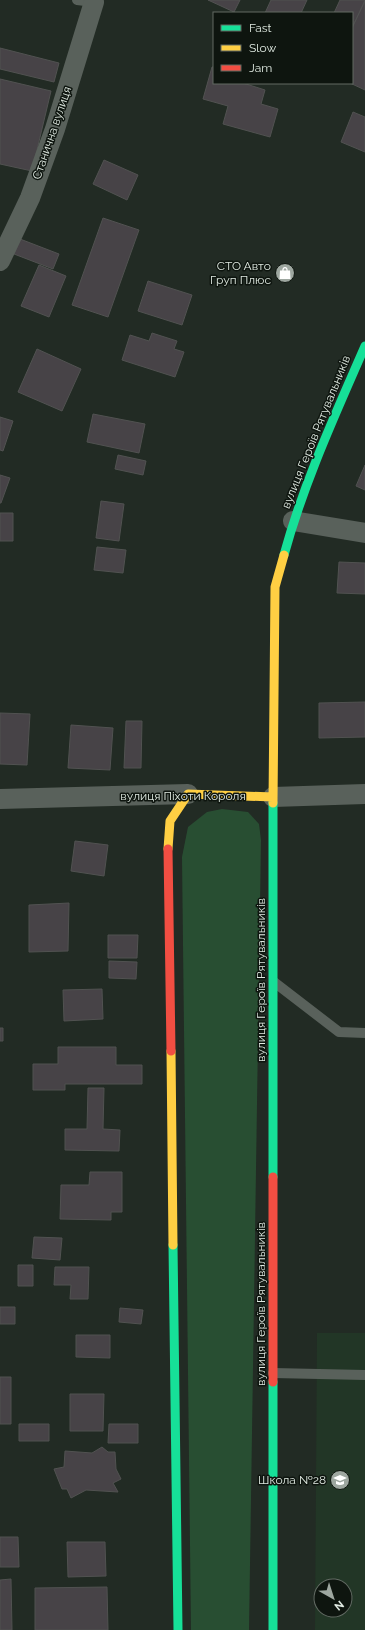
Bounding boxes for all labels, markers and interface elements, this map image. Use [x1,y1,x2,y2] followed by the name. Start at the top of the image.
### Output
[213,12,353,84] legend
[249,21,272,35] text: Fast
[249,41,276,55] text: Slow
[249,61,272,75] text: Jam
[30,85,74,181] street label: Станична вулиця
[210,259,271,287] place label: СТО Авто Груп Плюс
[274,262,296,284] shop icon: СТО Авто Груп Плюс
[279,353,353,511] street label: вулиця Героїв Рятувальників
[120,789,246,803] street label: вулиця Піхоти Короля
[254,898,268,1062] street label: вулиця Героїв Рятувальників
[254,1222,268,1386] street label: вулиця Героїв Рятувальників
[329,1469,351,1491] school or university icon: Школа №28
[258,1473,326,1487] place label: Школа №28
[313,1578,353,1618] north arrow
[332,1598,346,1613] text: N

